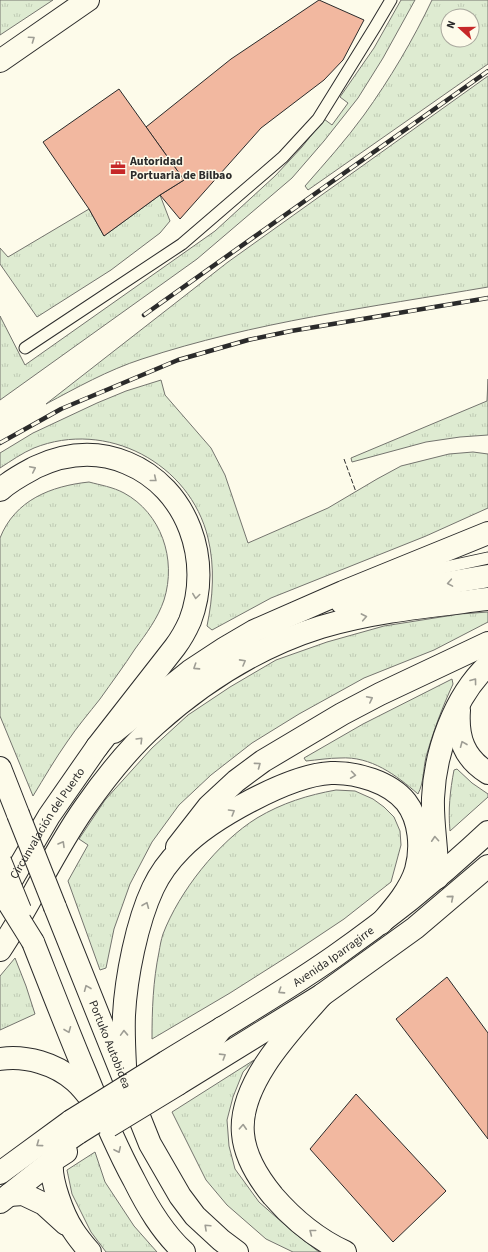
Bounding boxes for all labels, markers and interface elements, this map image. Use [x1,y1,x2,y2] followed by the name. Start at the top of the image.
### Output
[440,8,480,48] north arrow
[443,18,459,31] text: N
[28,36,35,44] one-way arrow
[129,153,232,184] place label: Autoridad Portuaria de Bilbao
[109,159,127,177] office icon: Autoridad Portuaria de Bilbao
[28,466,36,474] one-way arrow
[150,474,157,481] one-way arrow
[446,578,453,587] one-way arrow
[192,593,201,599] one-way arrow
[361,613,367,621] one-way arrow
[239,659,246,667] one-way arrow
[193,662,200,670] one-way arrow
[469,678,477,685] one-way arrow
[366,697,373,704] one-way arrow
[135,737,143,745] one-way arrow
[460,741,468,749] one-way arrow
[253,763,260,770] one-way arrow
[6,764,89,882] street label: Circunvalación del Puerto
[350,770,357,779] one-way arrow
[228,810,235,817] one-way arrow
[431,836,440,842] one-way arrow
[58,841,65,848] one-way arrow
[446,896,453,903] one-way arrow
[141,902,149,910] one-way arrow
[289,922,378,991] street label: Avenida Iparragirre
[84,984,92,991] one-way arrow
[279,986,286,993] one-way arrow
[85,998,135,1091] street label: Portuko Autobidea
[63,1026,71,1034] one-way arrow
[120,1030,129,1036] one-way arrow
[219,1053,226,1061] one-way arrow
[239,1124,247,1130] one-way arrow
[37,1139,44,1146] one-way arrow
[114,1146,122,1153] one-way arrow
[204,1224,212,1232] one-way arrow
[309,1230,316,1237] one-way arrow

